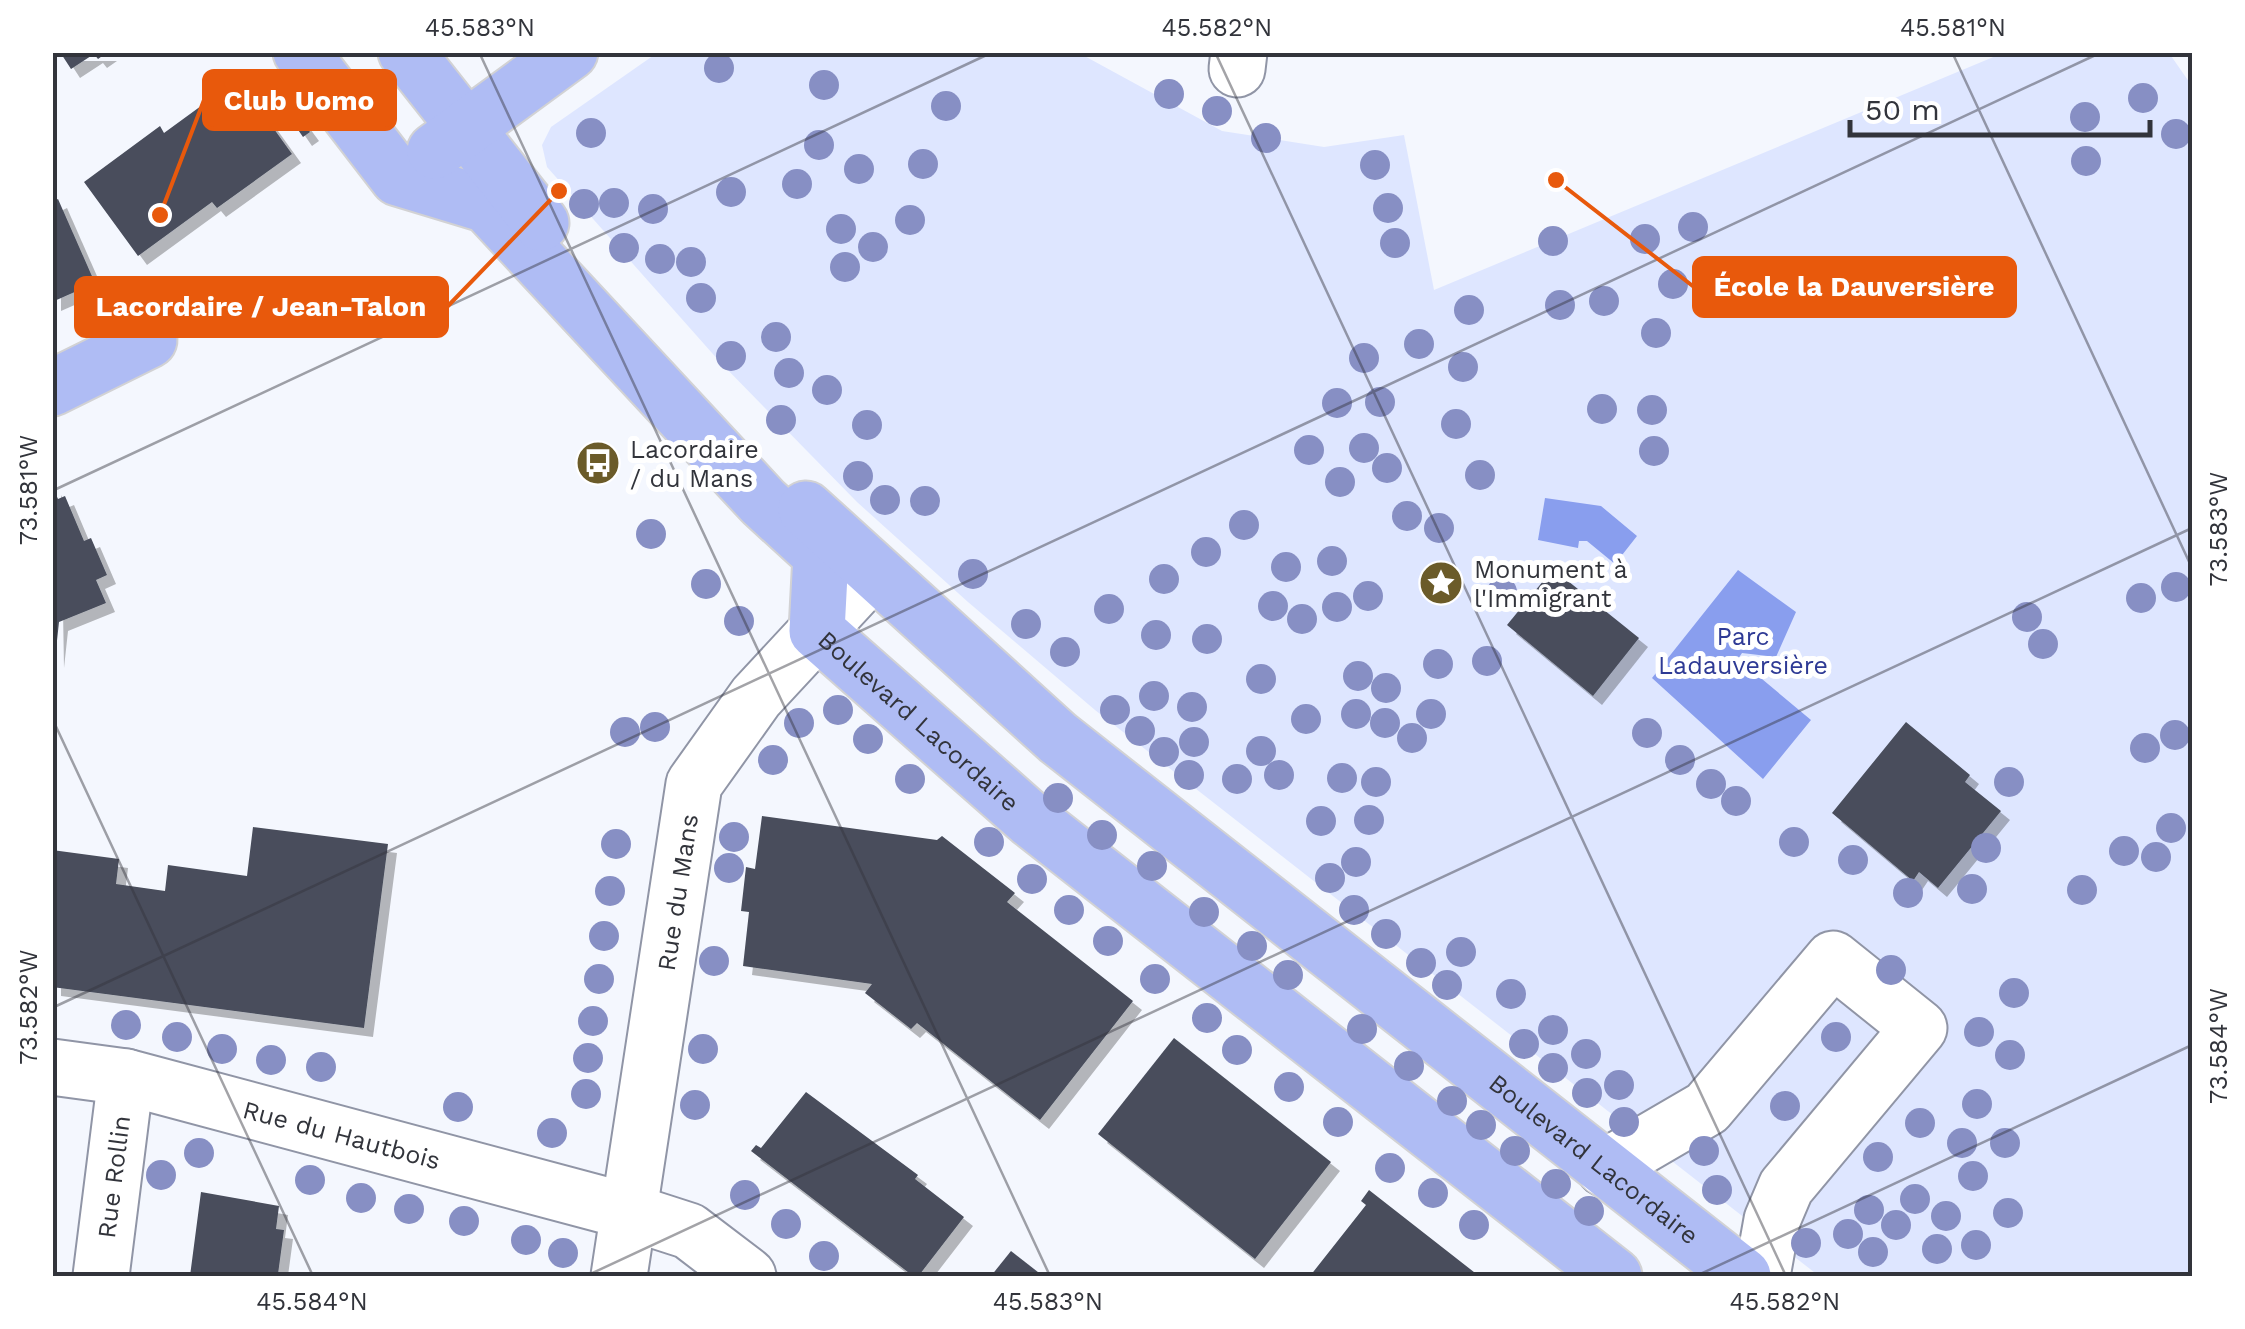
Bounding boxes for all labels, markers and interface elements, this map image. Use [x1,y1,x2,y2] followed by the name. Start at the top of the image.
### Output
[425,13,535,42] text: 45.583°N
[1162,13,1272,42] text: 45.582°N
[1900,13,2006,42] text: 45.581°N
[204,71,395,129] callout: Club Uomo
[1850,75,2150,137] scale bar
[224,84,374,117] text: Club Uomo
[1865,92,1940,127] text: 50 m
[1694,258,2015,316] callout: École la Dauversière
[1713,270,1995,303] text: École la Dauversière
[76,278,447,336] callout: Lacordaire / Jean-Talon
[96,290,426,323] text: Lacordaire / Jean-Talon
[14,435,43,545] text: 73.581°W
[630,435,759,493] place label: Lacordaire / du Mans
[575,440,621,486] bus stop icon: Lacordaire / du Mans
[2204,472,2233,586] text: 73.583°W
[1474,555,1628,613] place label: Monument à l'Immigrant
[1418,560,1464,606] place icon: Monument à l'Immigrant
[1658,622,1828,680] park label: Parc Ladauversière
[813,625,1025,817] street label: Boulevard Lacordaire
[651,812,704,973] street label: Rue du Mans
[14,949,43,1065] text: 73.582°W
[2204,988,2233,1104] text: 73.584°W
[1484,1068,1704,1250] street label: Boulevard Lacordaire
[240,1094,444,1175] street label: Rue du Hautbois
[91,1114,136,1240] street label: Rue Rollin
[256,1287,368,1316] text: 45.584°N
[993,1287,1103,1316] text: 45.583°N
[1730,1287,1840,1316] text: 45.582°N

